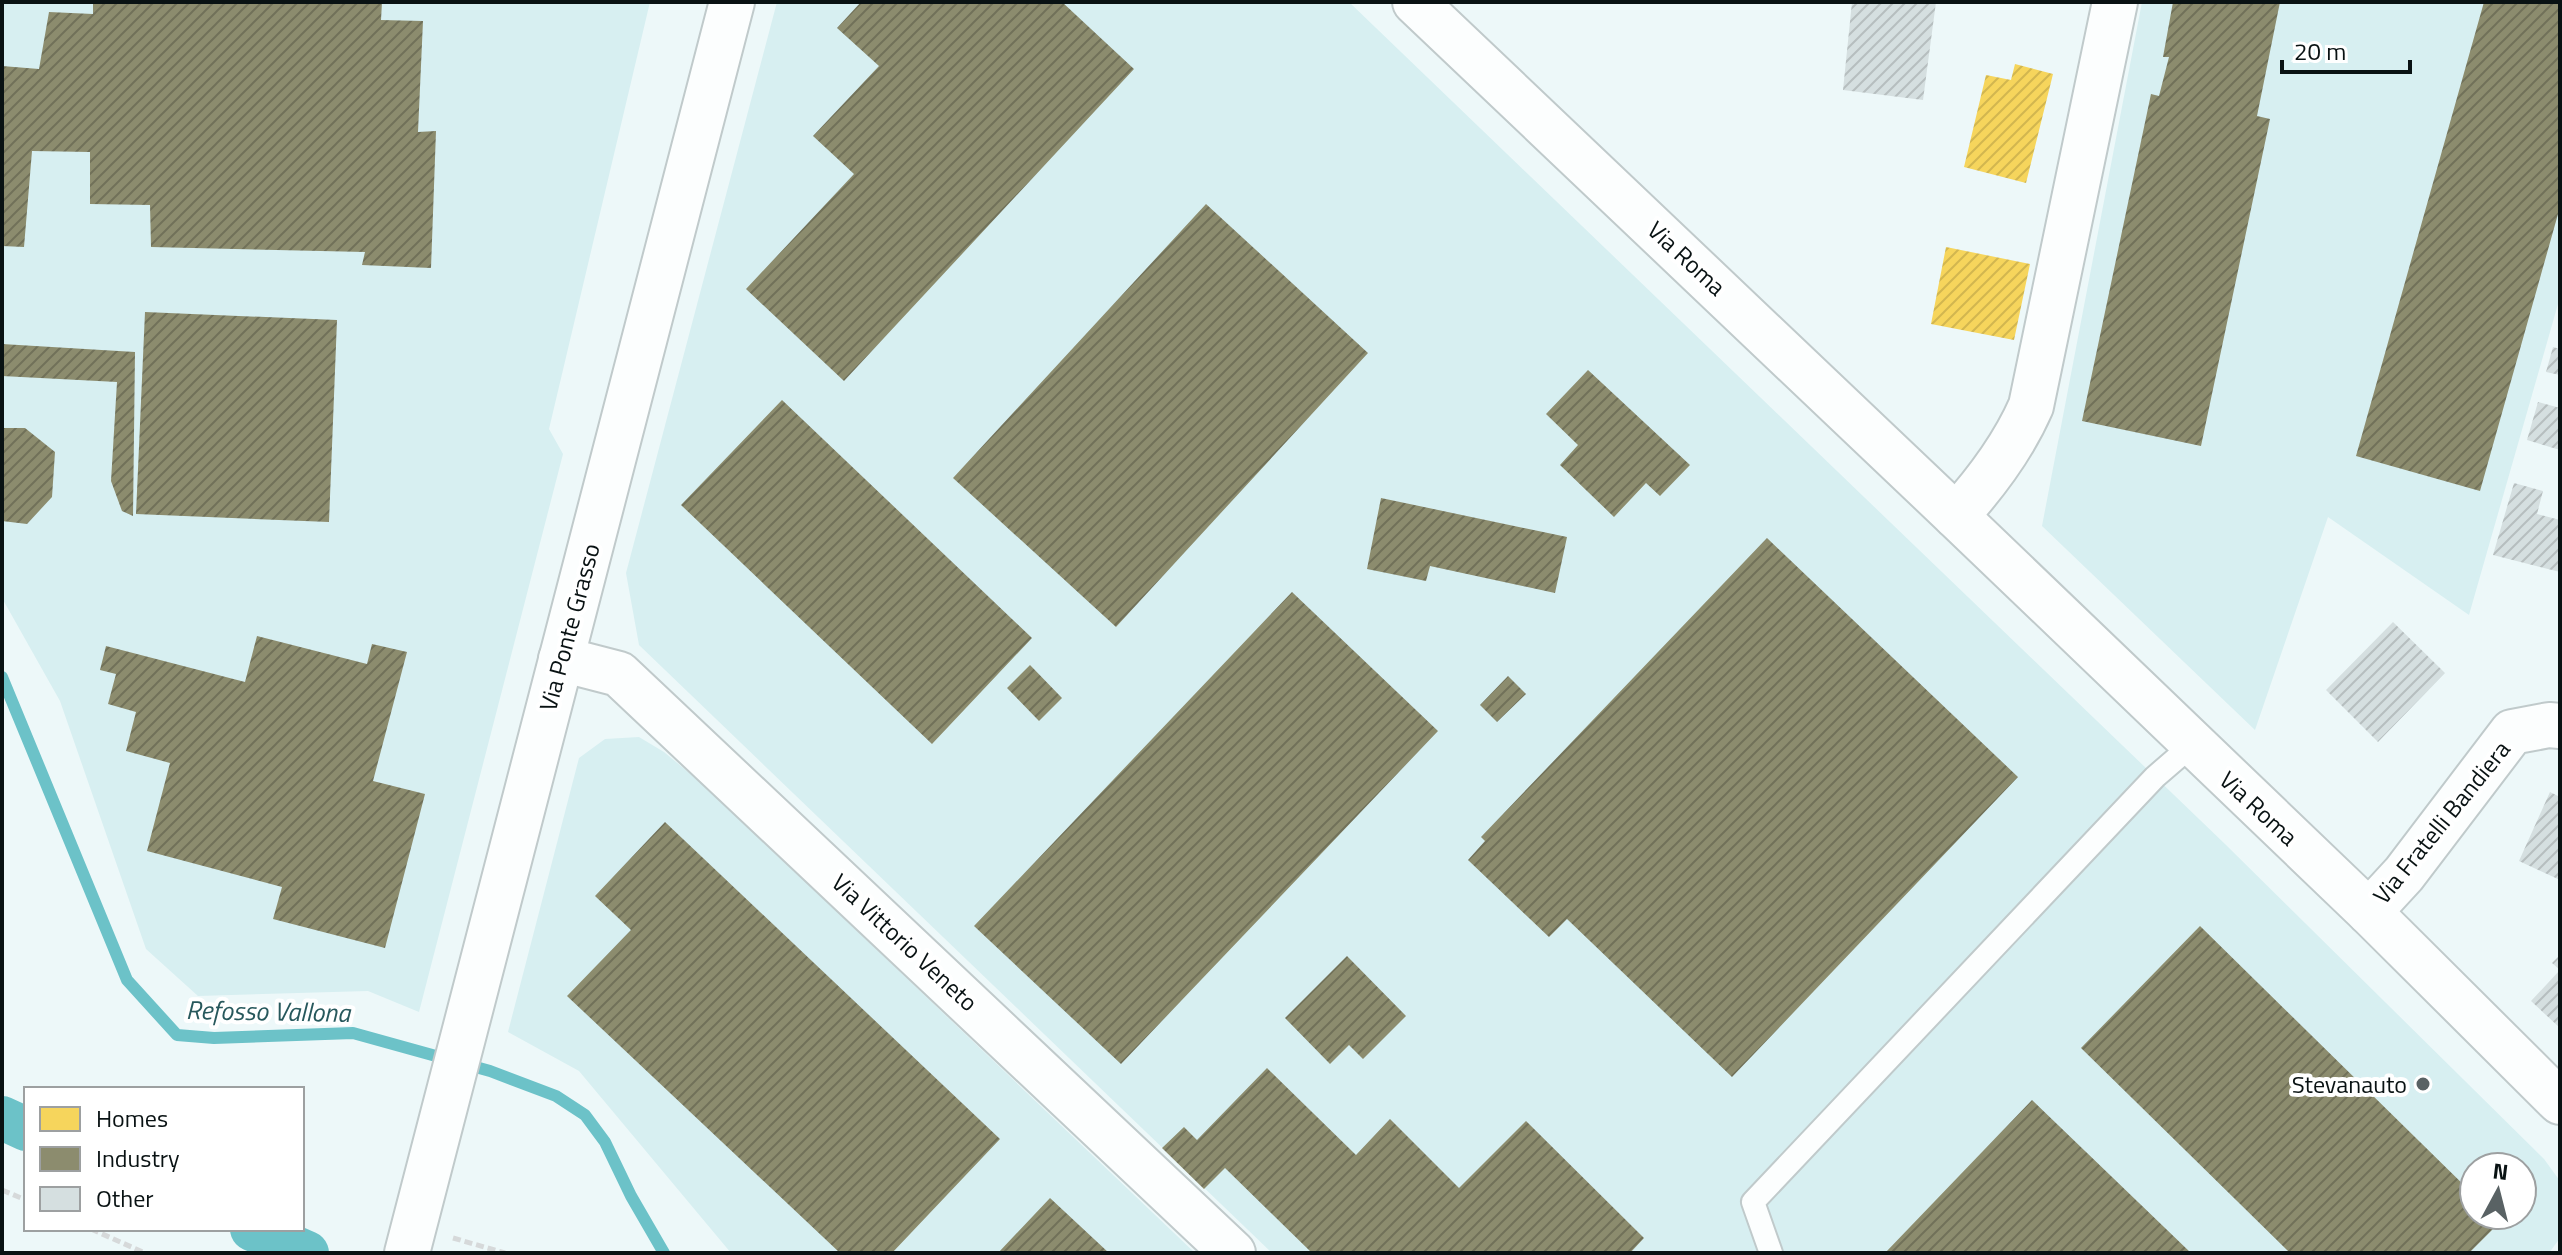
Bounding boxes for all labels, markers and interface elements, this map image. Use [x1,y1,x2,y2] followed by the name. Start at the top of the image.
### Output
[2282,24,2410,74] scale bar
[2294,33,2346,69] text: 20 m
[1640,212,1734,304] street label: Via Roma
[529,539,609,715] street label: Via Ponte Grasso
[2364,732,2518,912] street label: Via Fratelli Bandiera
[2212,762,2306,854] street label: Via Roma
[824,865,986,1019] street label: Via Vittorio Veneto
[185,990,353,1032] water label: Refosso Vallona
[2292,1066,2407,1102] place label: Stevanauto
[2414,1075,2432,1093] marker: Stevanauto
[24,1087,304,1231] legend
[96,1100,168,1136] text: Homes
[96,1140,180,1176] text: Industry
[2458,1151,2538,1231] north arrow
[2491,1153,2510,1189] text: N
[96,1180,154,1216] text: Other

